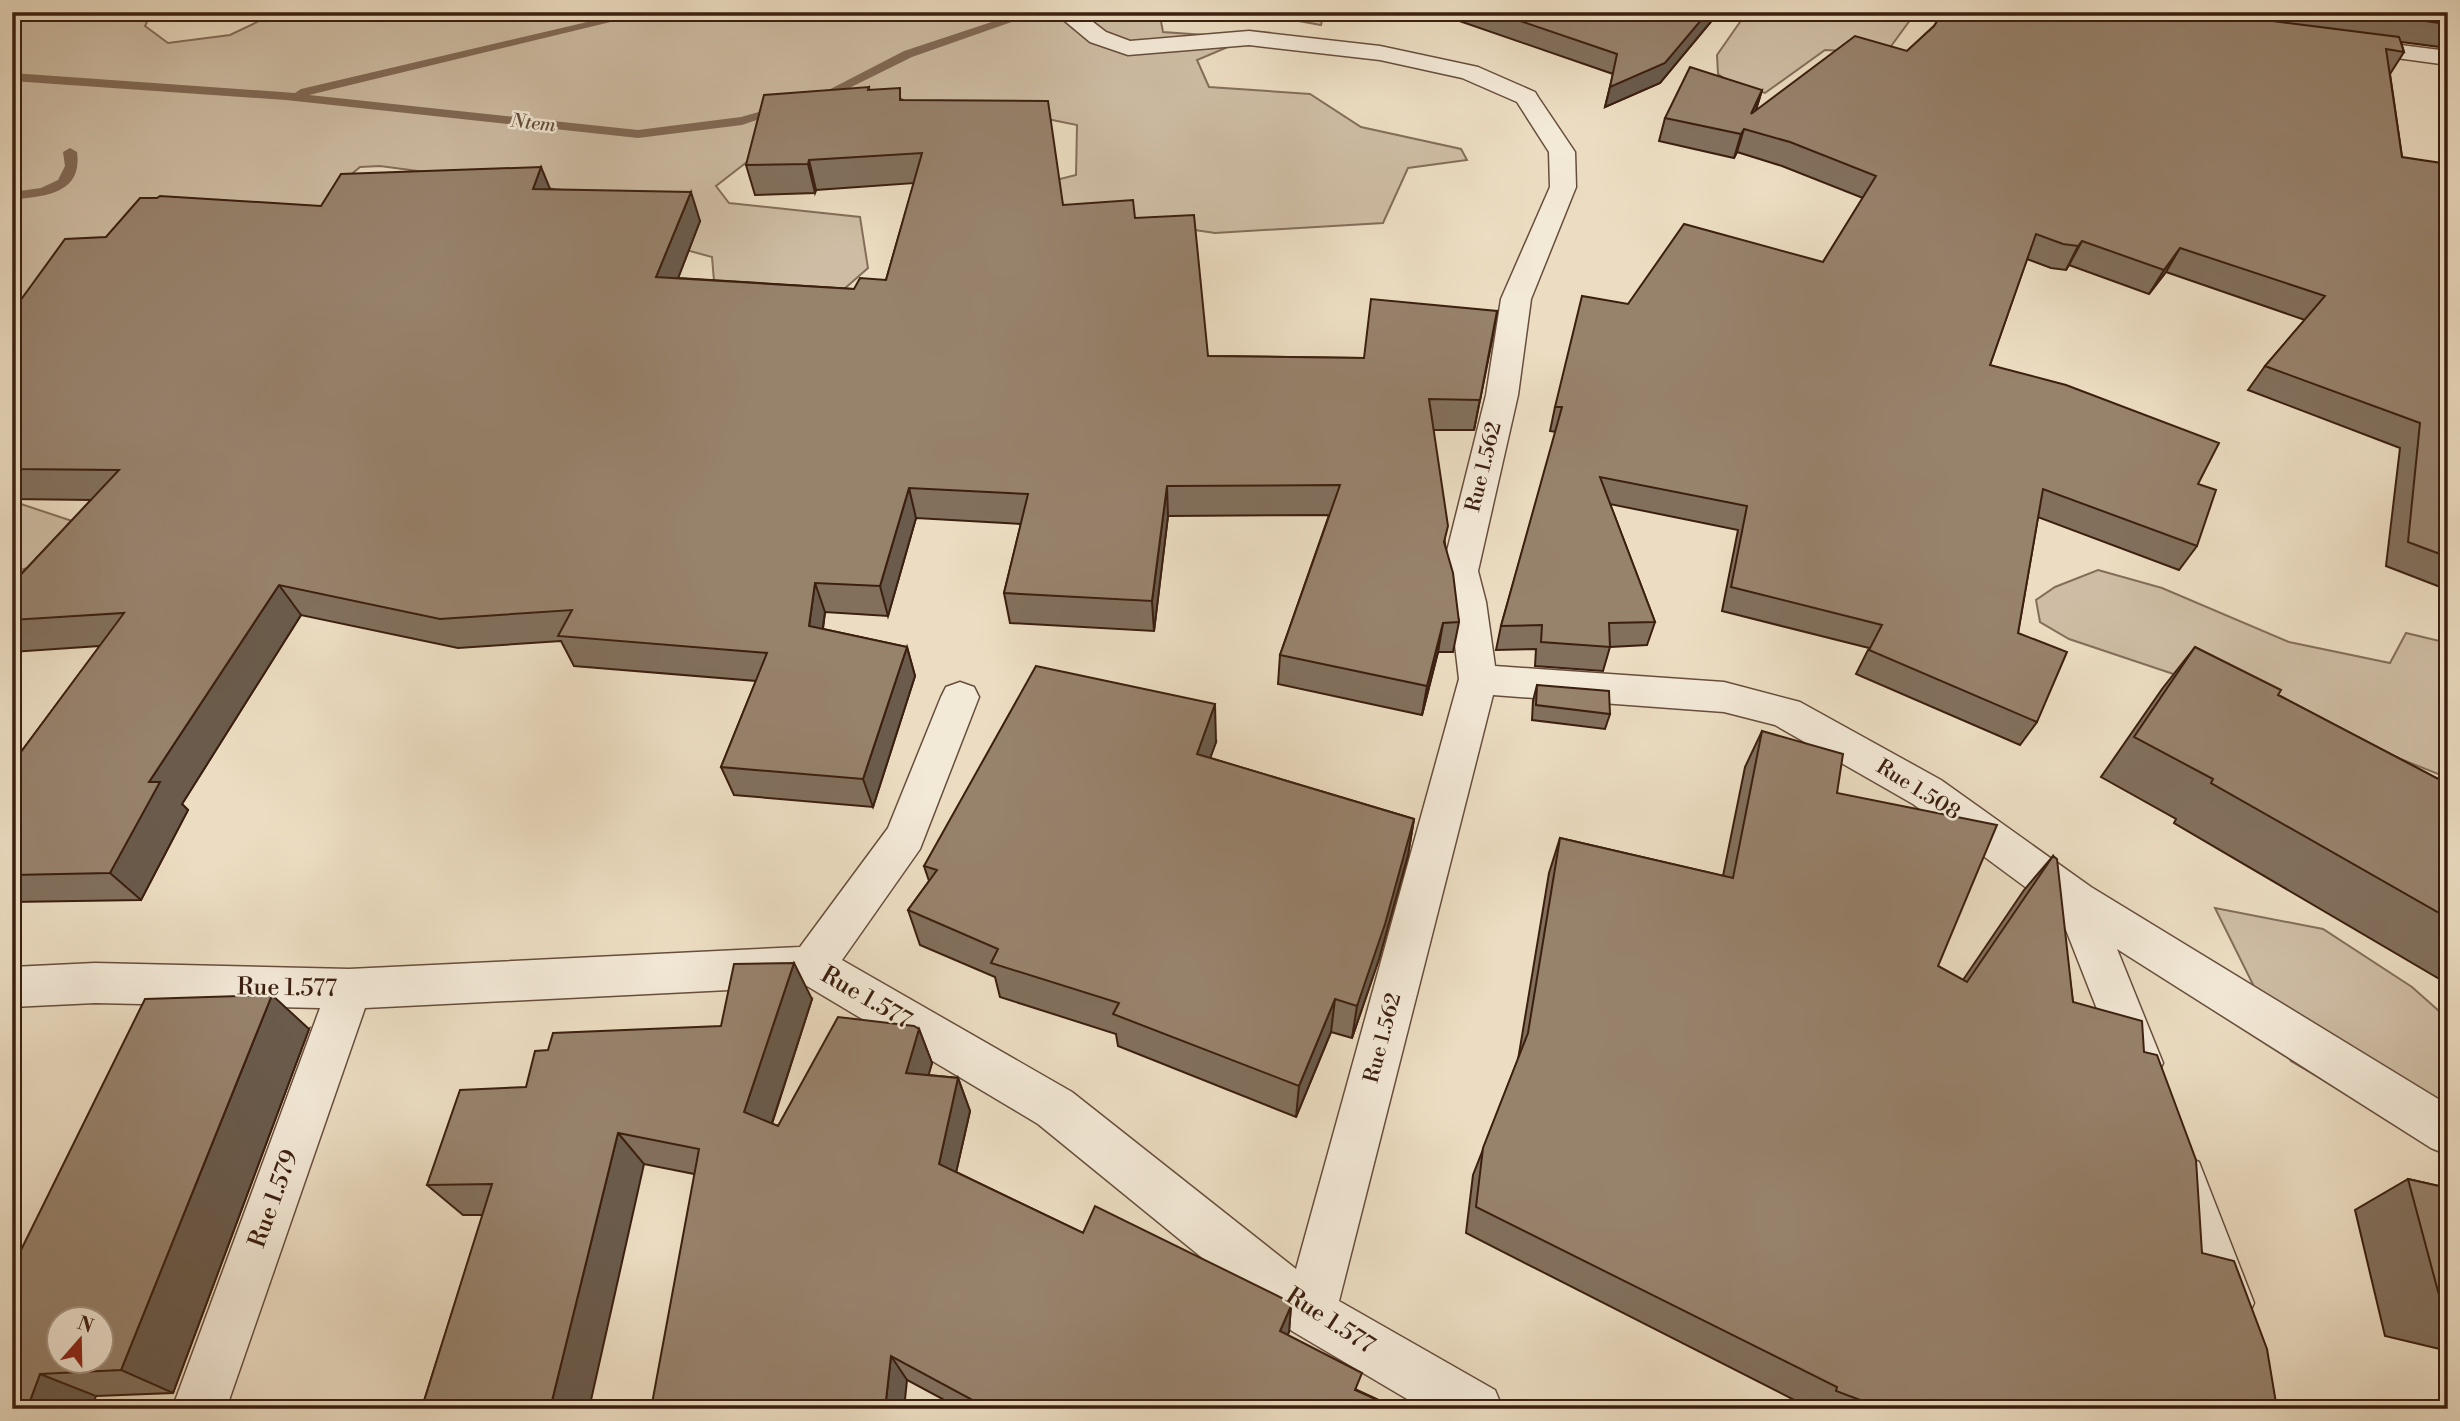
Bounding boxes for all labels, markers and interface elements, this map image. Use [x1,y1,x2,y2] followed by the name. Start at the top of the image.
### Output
[508,109,557,137] water label: Ntem
[1460,419,1508,515] street label: Rue 1.562
[1871,754,1965,826] street label: Rue 1.508
[815,960,917,1036] street label: Rue 1.577
[237,972,337,1004] street label: Rue 1.577
[1359,990,1407,1086] street label: Rue 1.562
[242,1146,306,1252] street label: Rue 1.579
[1280,1281,1380,1361] street label: Rue 1.577
[46,1306,116,1376] north arrow
[74,1311,97,1339] text: N

